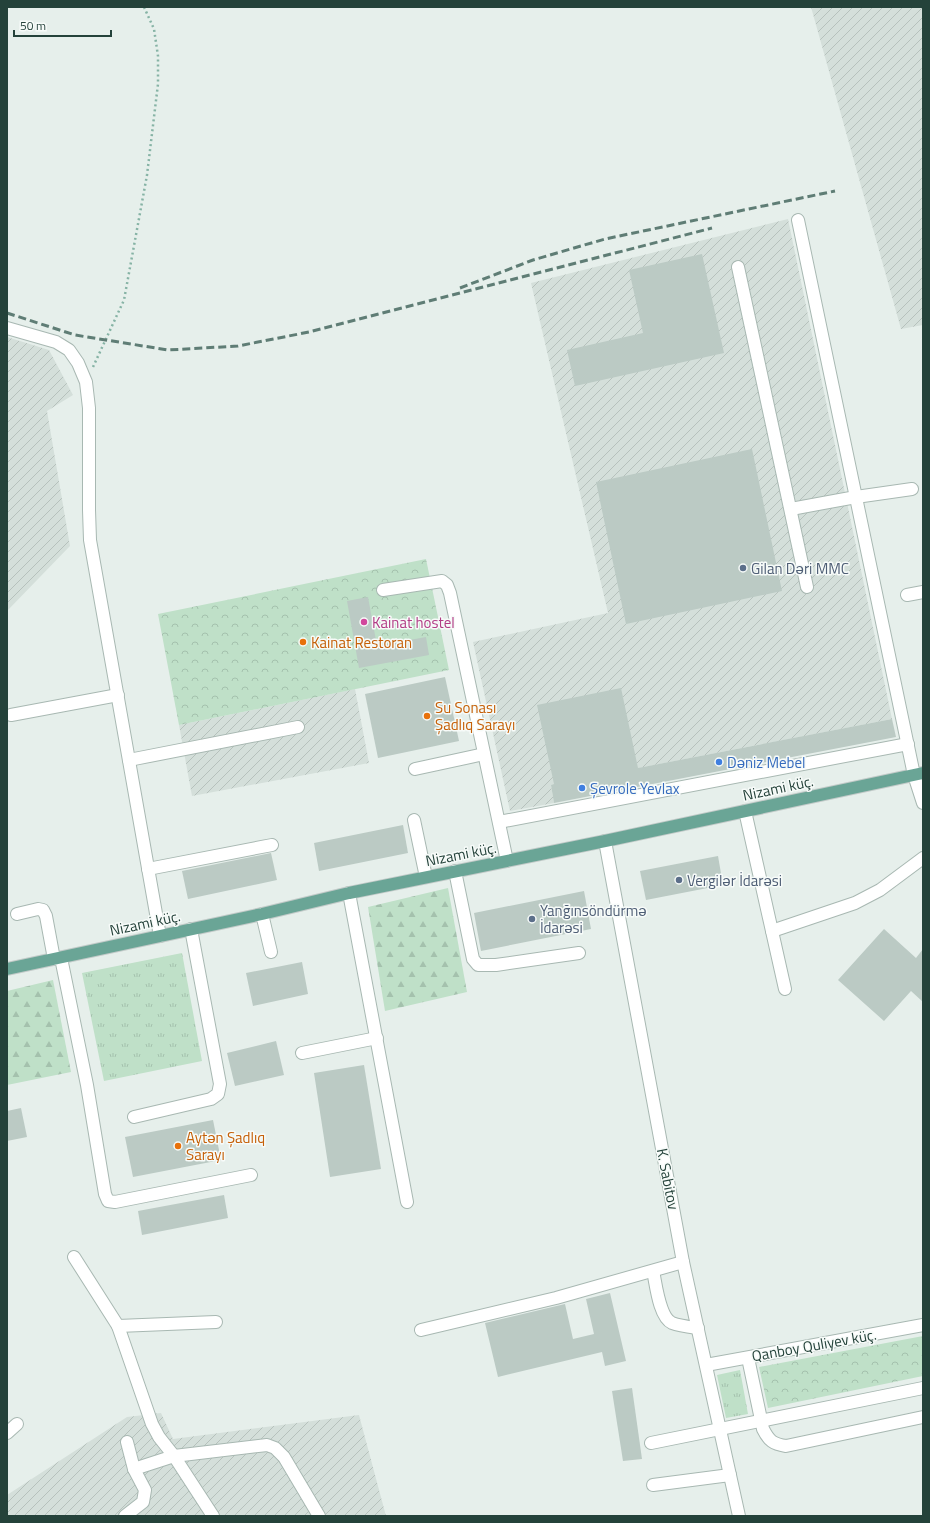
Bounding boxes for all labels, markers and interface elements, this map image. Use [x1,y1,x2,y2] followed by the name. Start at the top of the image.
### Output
[14,12,111,38] scale bar
[20,16,46,35] text: 50 m
[751,557,849,580] place label: Gilan Dəri MMC
[738,563,748,573] marker: Gilan Dəri MMC
[372,611,455,634] place label: Kainat hostel
[359,617,369,627] marker: Kainat hostel
[311,631,412,654] place label: Kainat Restoran
[298,637,308,647] marker: Kainat Restoran
[435,696,515,736] place label: Su Sonası Şadlıq Sarayı
[422,711,432,721] marker: Su Sonası Şadlıq Sarayı
[727,751,806,774] place label: Dəniz Mebel
[714,757,724,767] marker: Dəniz Mebel
[740,769,816,807] street label: Nizami küç.
[590,777,680,800] place label: Şevrole Yevlax
[577,783,587,793] marker: Şevrole Yevlax
[424,836,498,872] street label: Nizami küç.
[687,869,782,892] place label: Vergilər İdarəsi
[674,875,684,885] marker: Vergilər İdarəsi
[540,899,647,939] place label: Yanğınsöndürmə İdarəsi
[107,904,183,942] street label: Nizami küç.
[527,914,537,924] marker: Yanğınsöndürmə İdarəsi
[186,1126,265,1166] place label: Aytən Şadlıq Sarayı
[173,1141,183,1151] marker: Aytən Şadlıq Sarayı
[651,1146,685,1212] street label: K. Sabitov
[750,1323,878,1367] street label: Qanboy Quliyev küç.

